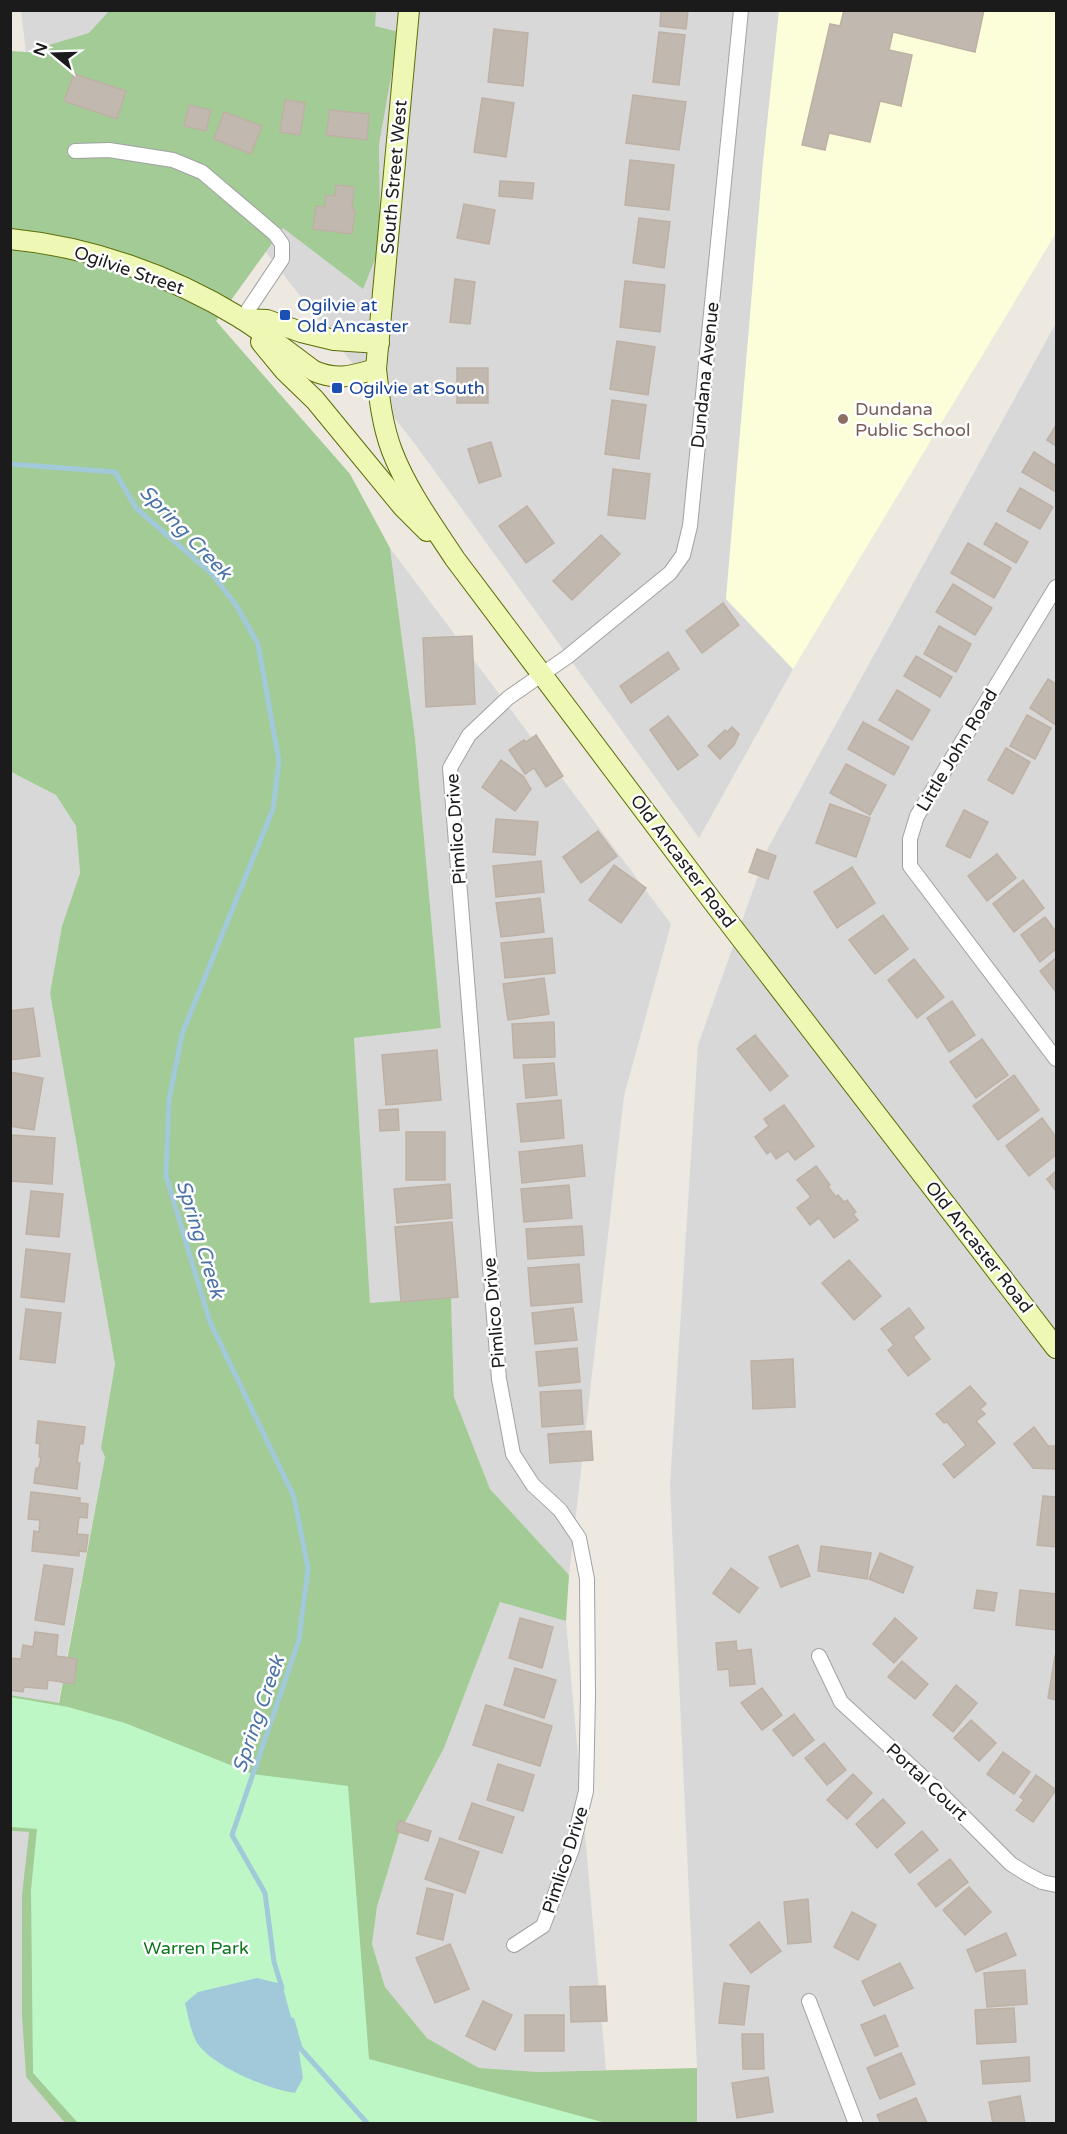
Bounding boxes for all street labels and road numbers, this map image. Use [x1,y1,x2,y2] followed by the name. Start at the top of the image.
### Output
[376,99,412,255] street label: South Street West
[71,241,187,299] street label: Ogilvie Street
[686,301,724,449] street label: Dundana Avenue
[912,685,1002,815] street label: Little John Road
[441,773,471,885] street label: Pimlico Drive
[626,790,740,932] street label: Old Ancaster Road
[921,1177,1037,1317] street label: Old Ancaster Road
[478,1257,510,1369] street label: Pimlico Drive
[882,1739,973,1826] street label: Portal Court
[537,1804,593,1916] street label: Pimlico Drive

